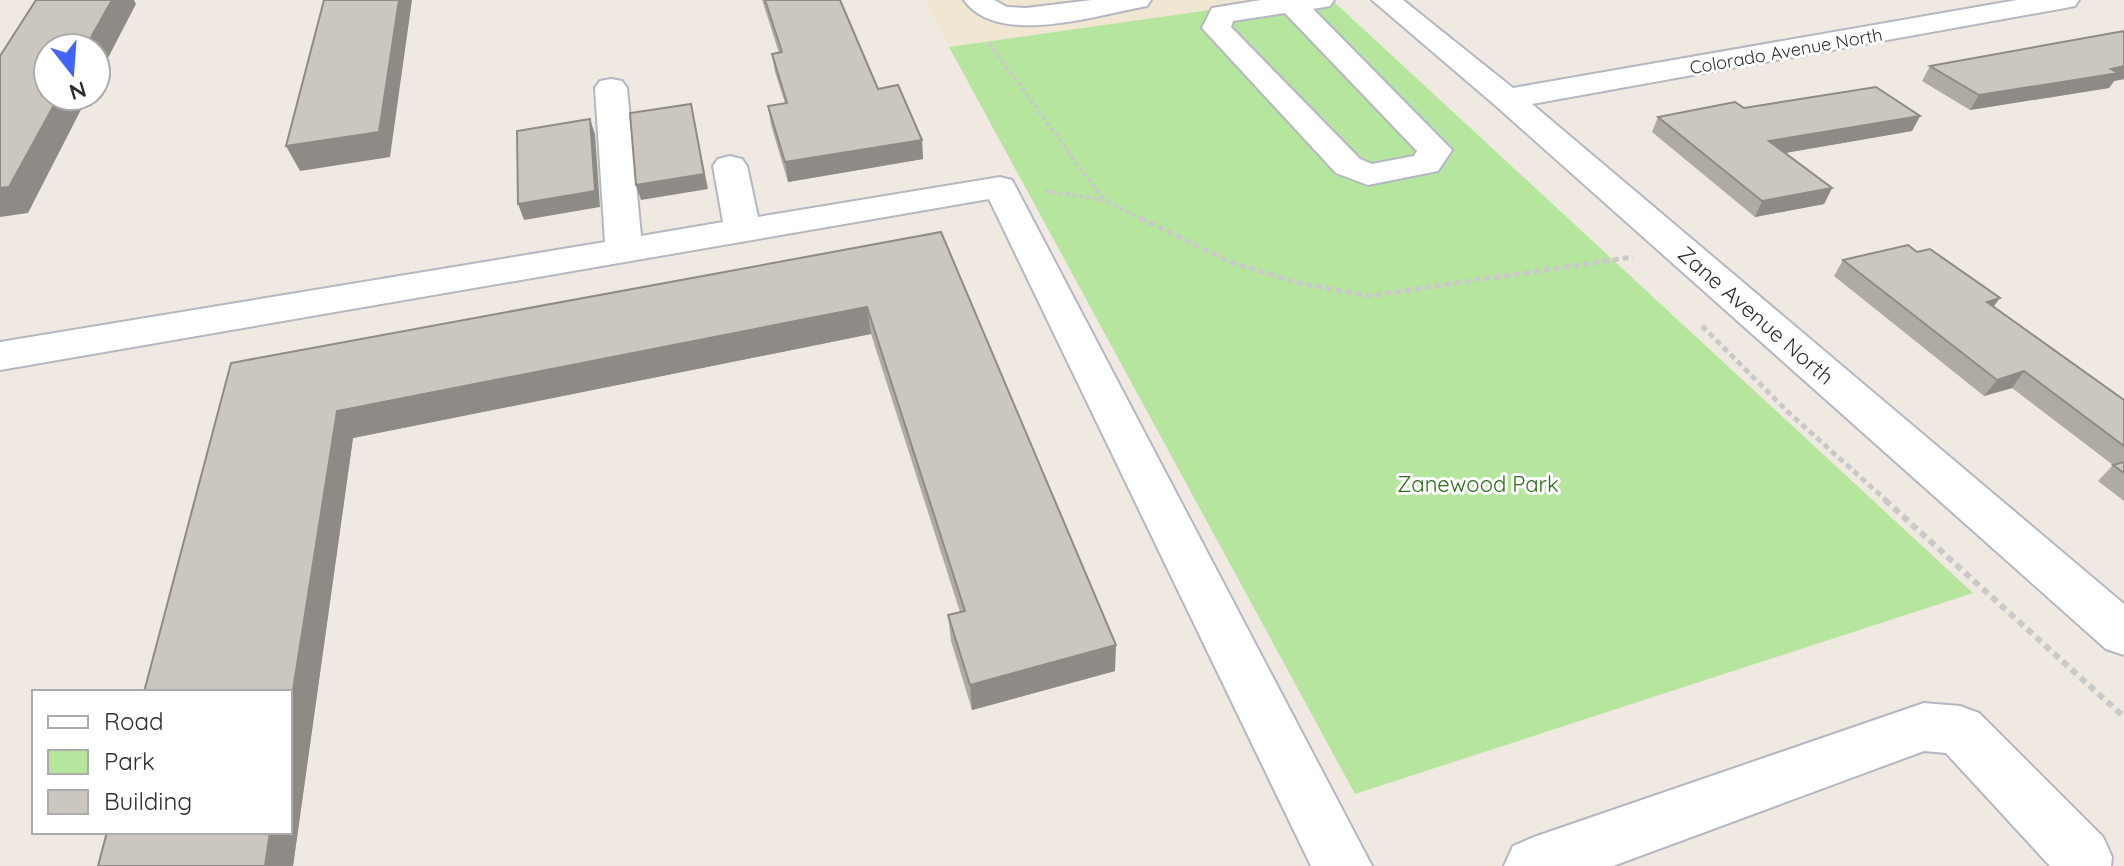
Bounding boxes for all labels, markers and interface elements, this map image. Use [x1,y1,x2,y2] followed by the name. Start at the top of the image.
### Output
[1688,23,1884,79] street label: Colorado Avenue North
[32,32,112,112] north arrow
[66,75,90,107] text: N
[1672,240,1840,390] street label: Zane Avenue North
[1397,470,1559,498] park label: Zanewood Park
[32,690,292,834] legend
[104,706,164,736] text: Road
[104,746,155,776] text: Park
[104,786,192,816] text: Building

